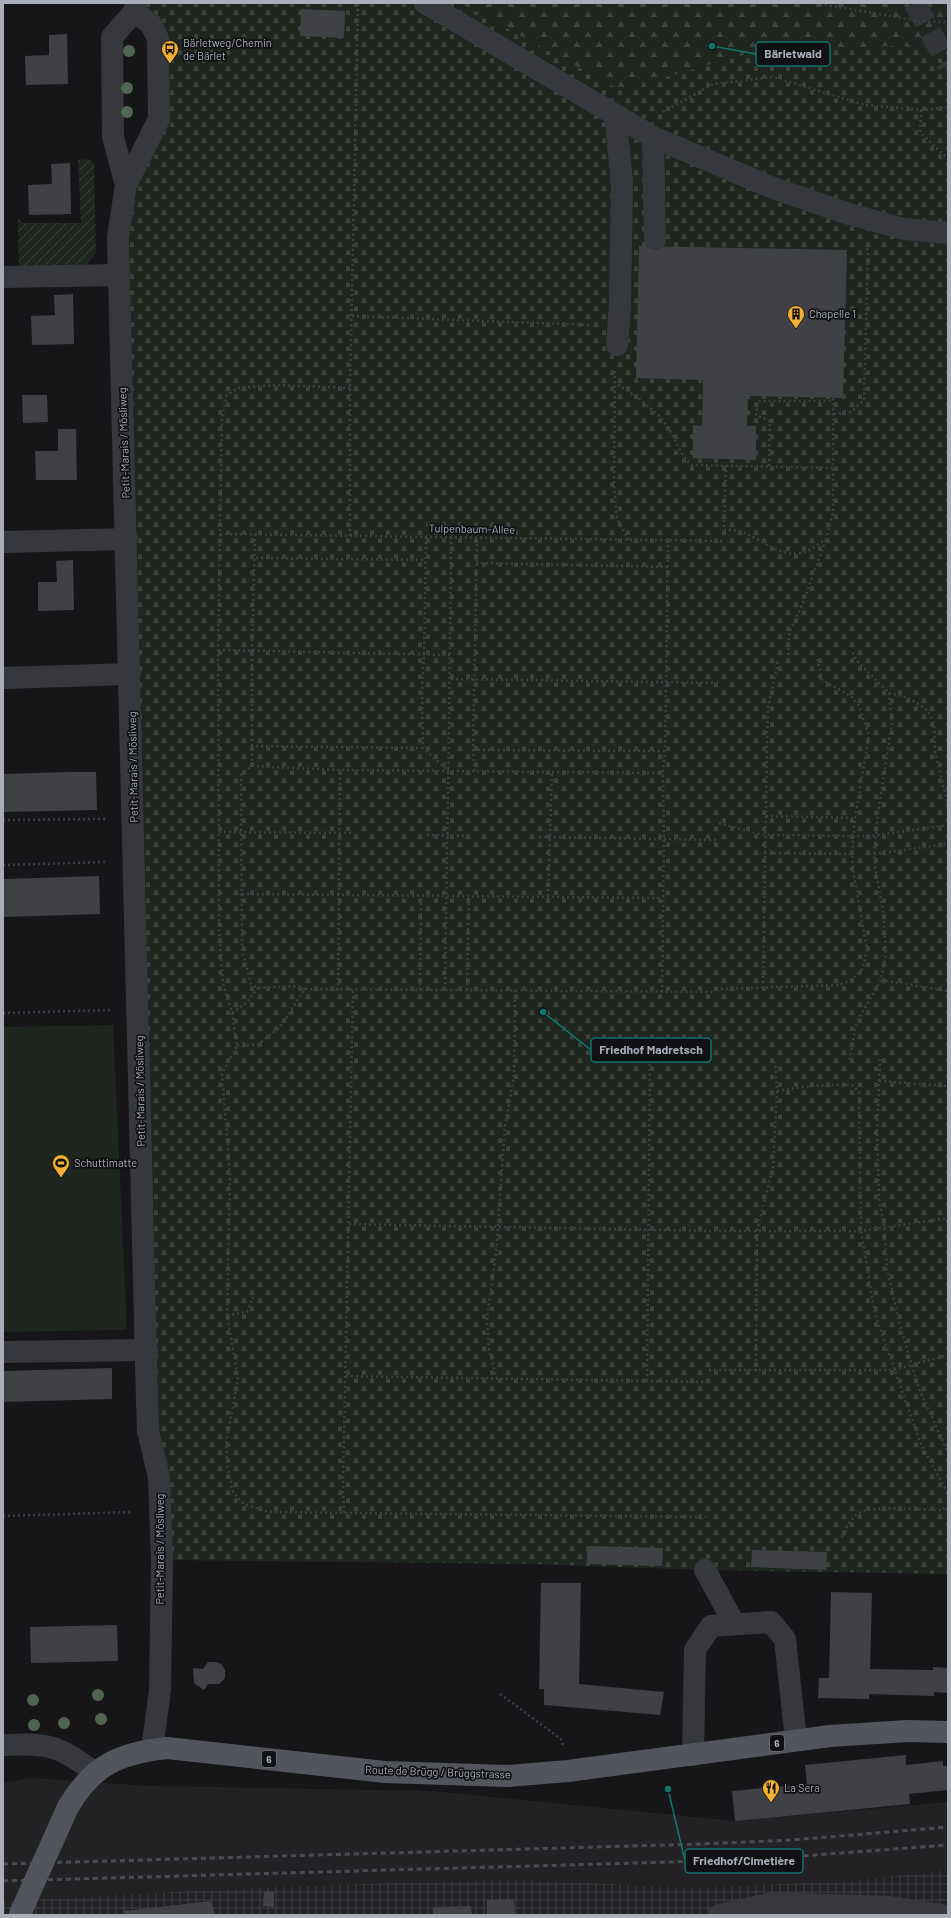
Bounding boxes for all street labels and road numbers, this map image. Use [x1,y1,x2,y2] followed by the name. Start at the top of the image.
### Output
[115,387,132,499] street label: Petit-Marais / Mösliweg
[429,521,515,536] street label: Tulpenbaum-Allee
[125,711,140,823] street label: Petit-Marais / Mösliweg
[132,1035,147,1147] street label: Petit-Marais / Mösliweg
[153,1493,166,1604] street label: Petit-Marais / Mösliweg
[770,1735,784,1751] road number: 6
[262,1751,276,1767] road number: 6
[365,1762,511,1781] street label: Route de Brügg / Brüggstrasse

